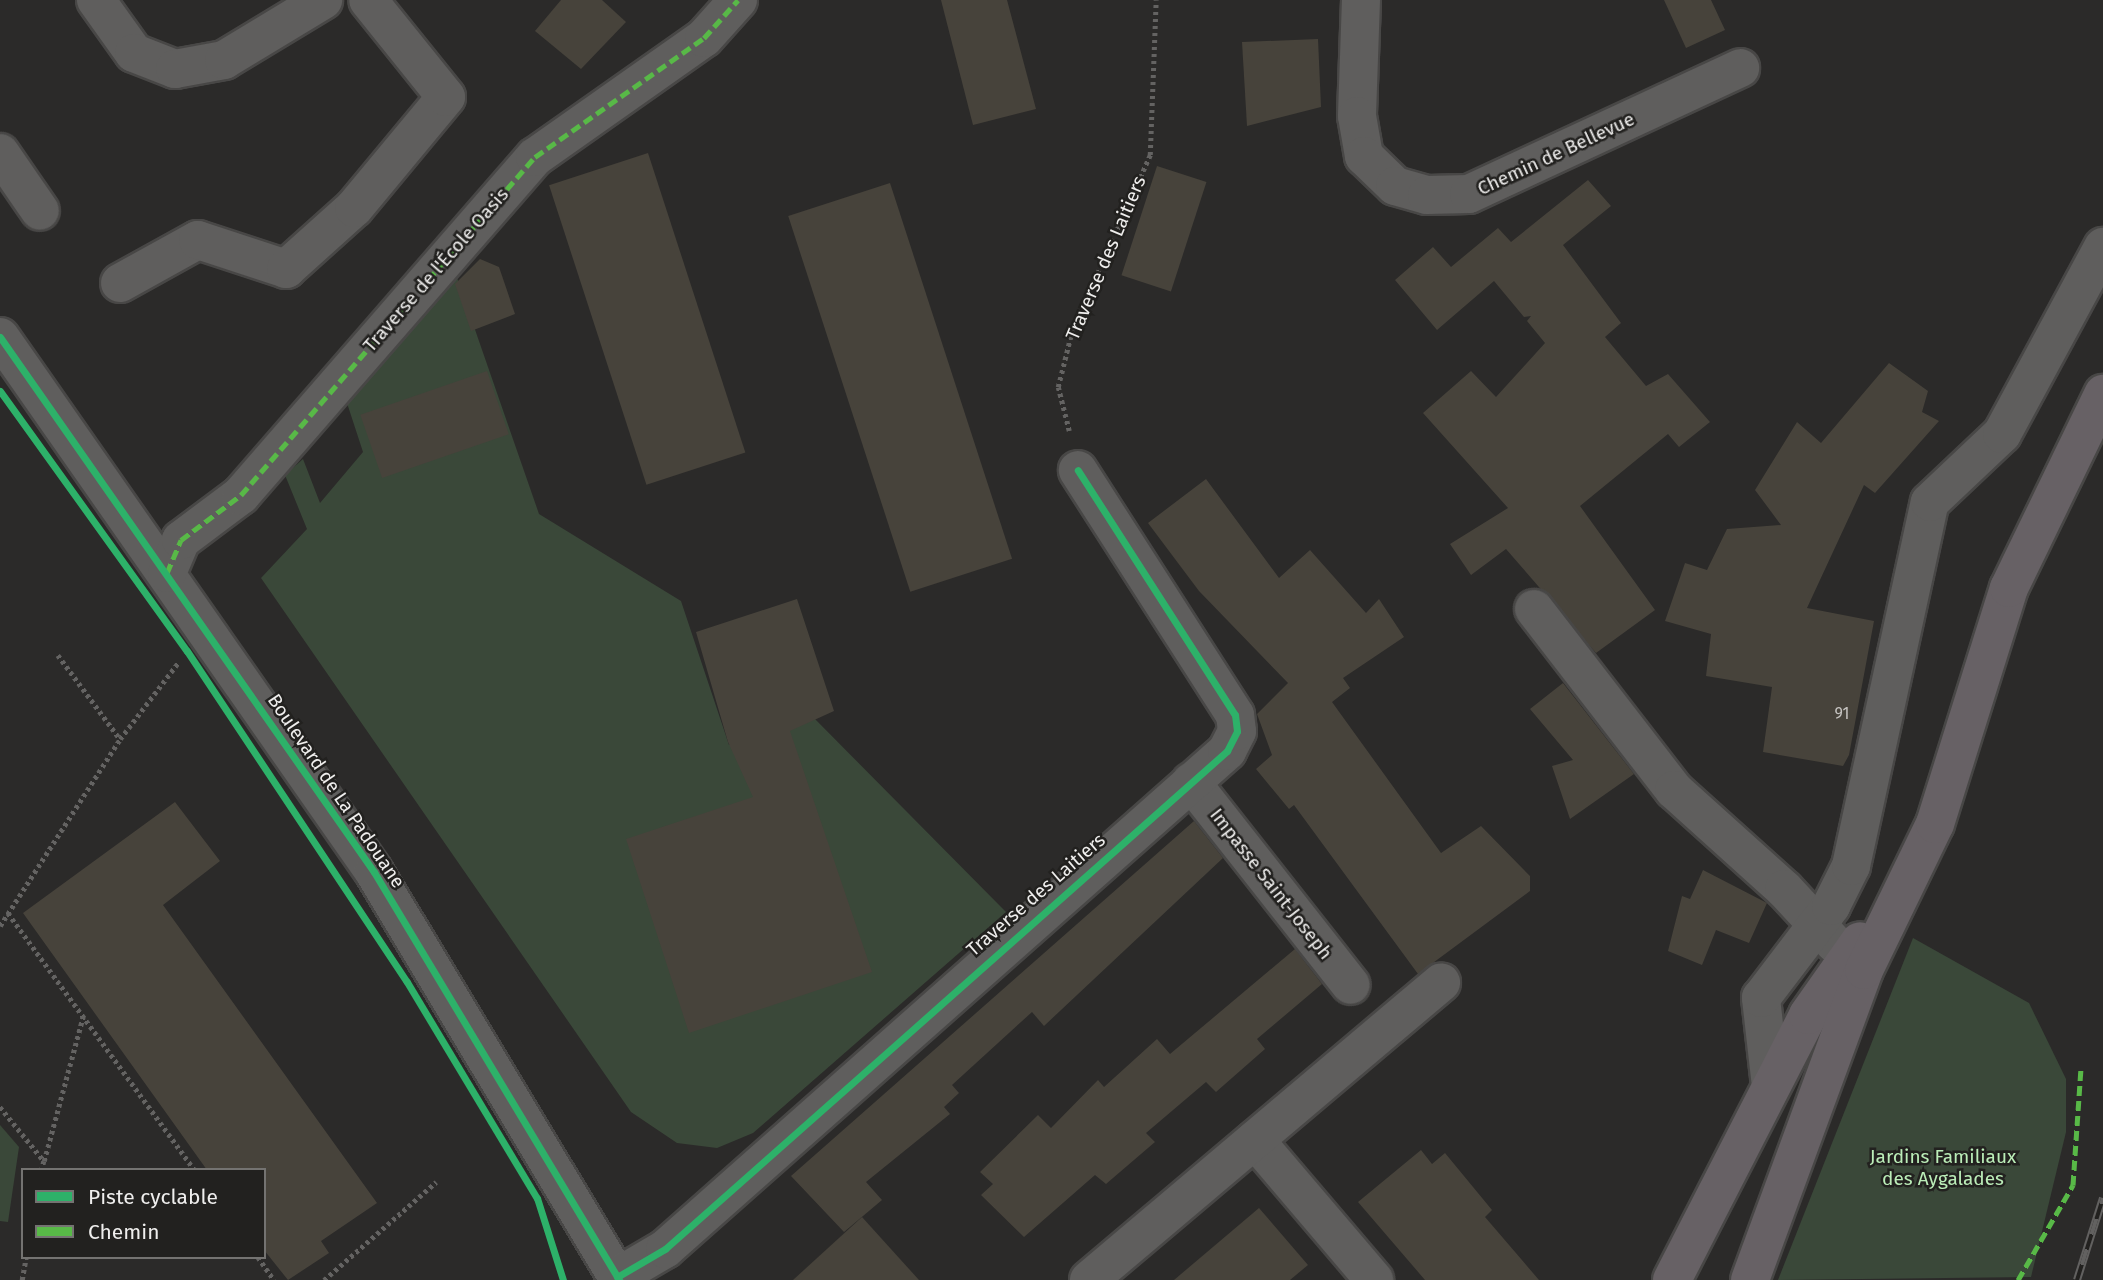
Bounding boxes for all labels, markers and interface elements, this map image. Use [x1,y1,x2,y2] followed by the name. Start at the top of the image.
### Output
[1474,108,1638,200] street label: Chemin de Bellevue
[1061,173,1151,343] street label: Traverse des Laitiers
[359,183,513,357] street label: Traverse de l'École Oasis
[263,690,409,892] street label: Boulevard de La Padouane
[1834,704,1850,724] house number: 91
[1205,804,1337,964] street label: Impasse Saint-Joseph
[962,829,1110,961] street label: Traverse des Laitiers
[1870,1146,2016,1190] park label: Jardins Familiaux des Aygalades
[21,1168,266,1259] legend
[88,1184,218,1210] text: Piste cyclable
[88,1219,160,1245] text: Chemin

